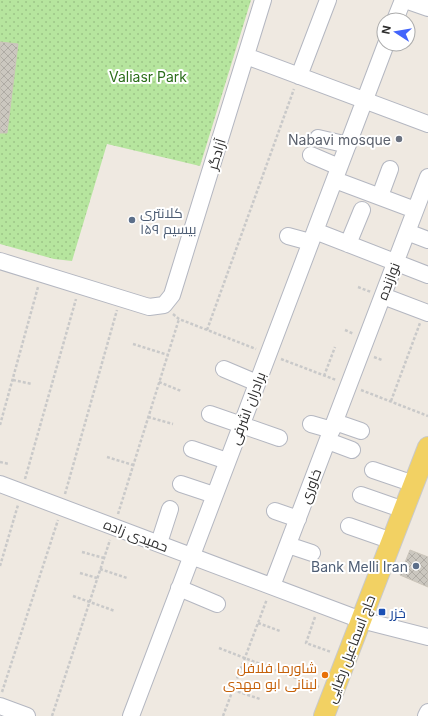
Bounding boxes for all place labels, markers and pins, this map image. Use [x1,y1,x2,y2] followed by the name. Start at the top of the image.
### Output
[288,131,391,148] place label: Nabavi mosque
[394,134,404,144] marker: Nabavi mosque
[140,204,196,239] place label: کلانتری ۱۵۹ بیسیم
[127,215,137,225] marker: کلانتری ۱۵۹ بیسیم
[311,558,408,575] place label: Bank Melli Iran
[411,561,421,571] marker: Bank Melli Iran
[389,604,406,621] place label: خزر
[377,607,387,617] marker: خزر
[223,659,317,692] place label: شاورما فلافل لبنانی ابو مهدی
[320,670,330,680] marker: شاورما فلافل لبنانی ابو مهدی

